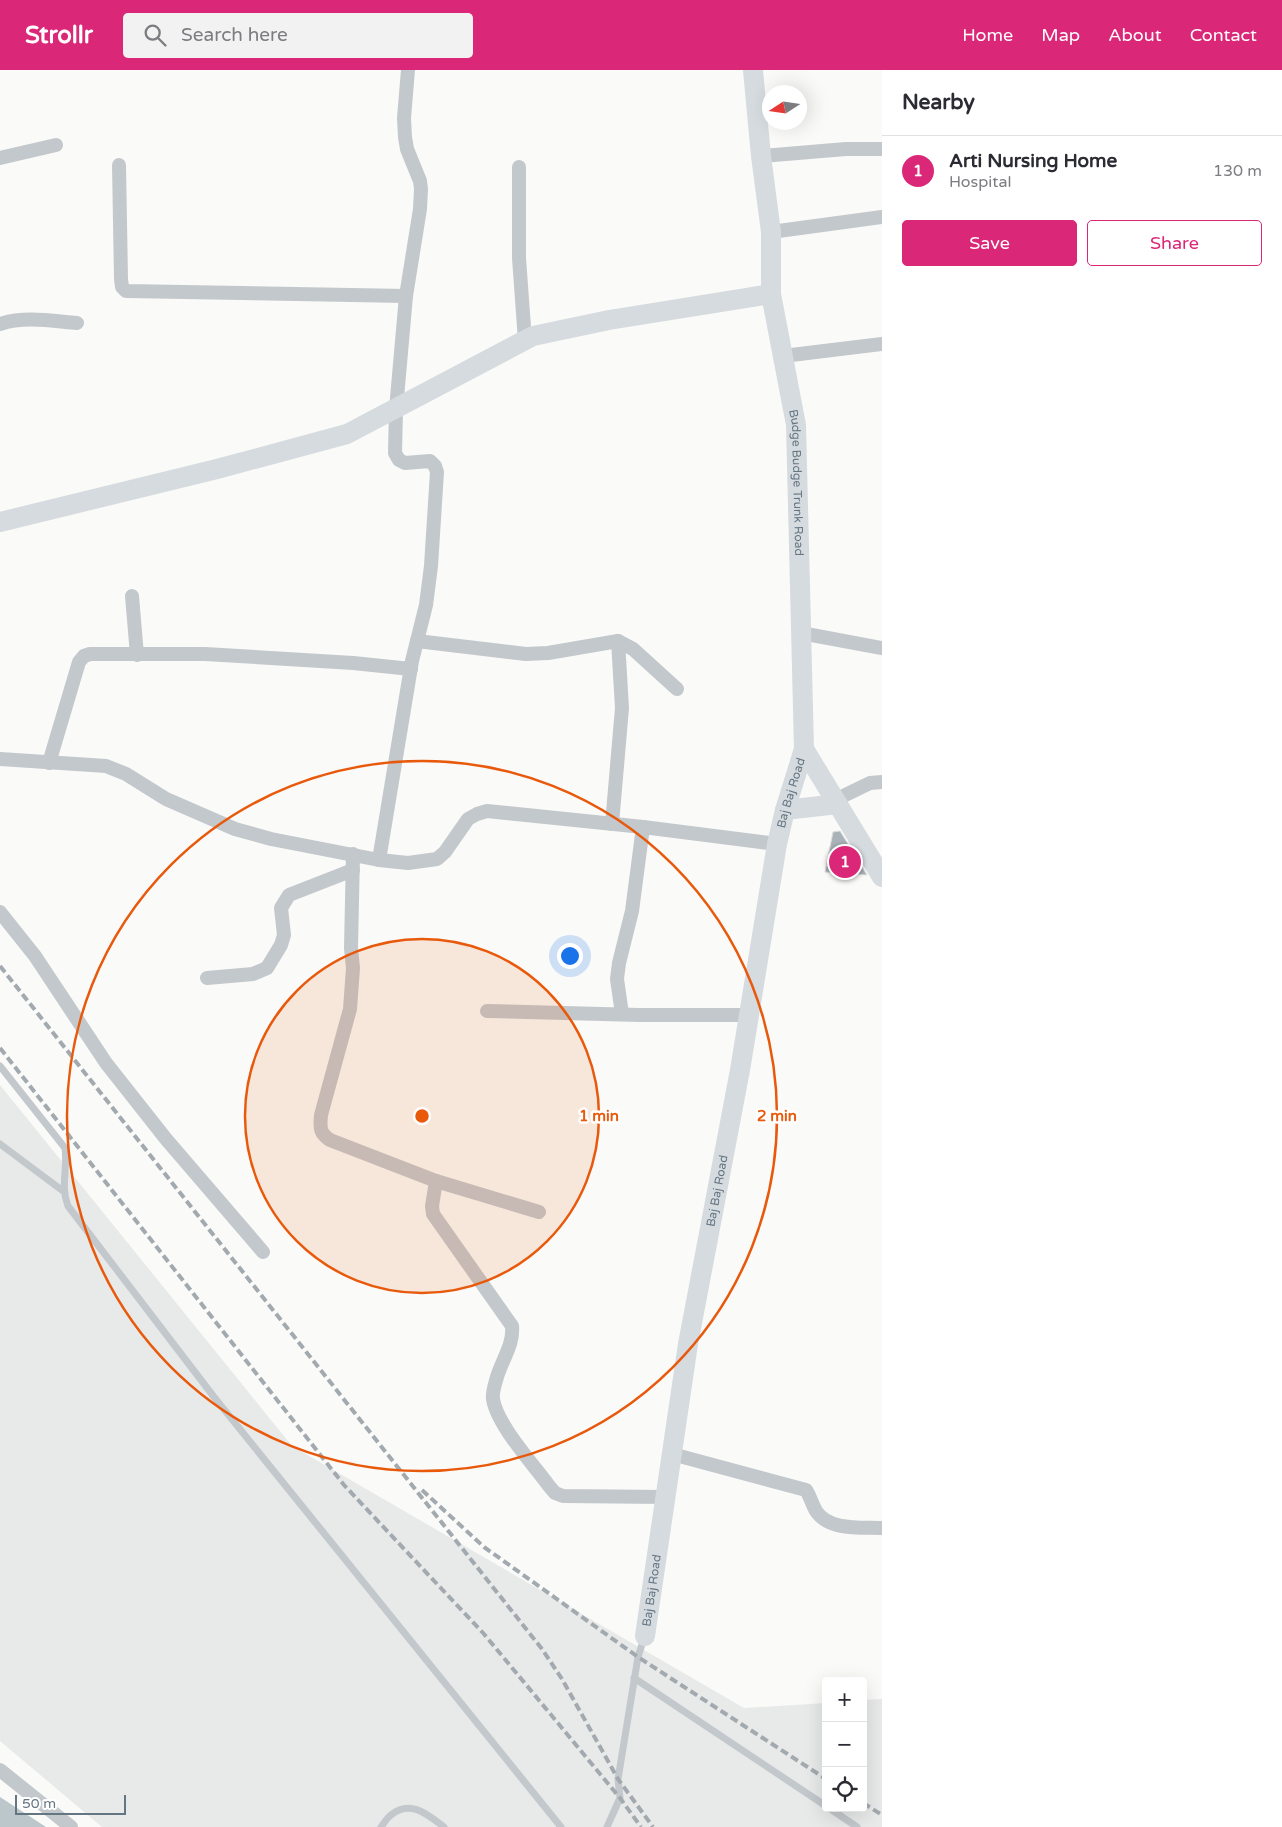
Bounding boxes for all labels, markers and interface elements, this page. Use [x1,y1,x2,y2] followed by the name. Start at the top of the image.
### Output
[123,13,473,58] search box
[25,21,93,50] text: Strollr
[141,21,169,49] icon: search
[181,24,288,46] text: Search here
[962,24,1013,46] text: Home
[1041,24,1080,46] text: Map
[1108,24,1162,46] text: About
[1190,24,1257,46] text: Contact
[762,85,807,130] north arrow
[902,90,975,115] text: Nearby
[949,150,1117,172] text: Arti Nursing Home
[913,161,923,181] text: 1
[1213,161,1262,181] text: 130 m
[949,172,1011,192] text: Hospital
[902,220,1077,266] button: Save
[1087,220,1262,266] button: Share
[786,408,806,556] street label: Budge Budge Trunk Road
[774,756,808,829] street label: Baj Baj Road
[829,843,861,881] pin: 1
[557,943,583,969] your location
[413,1107,431,1125] centre of rings
[579,1107,619,1125] text: 1 min
[757,1107,797,1125] text: 2 min
[703,1154,731,1228] street label: Baj Baj Road
[639,1554,664,1627] street label: Baj Baj Road
[822,1677,867,1812] map controls
[822,1677,867,1722] button: +
[822,1722,867,1767] button: −
[822,1767,867,1812] button: locate
[15,1792,126,1815] scale bar
[22,1795,56,1812] text: 50 m

